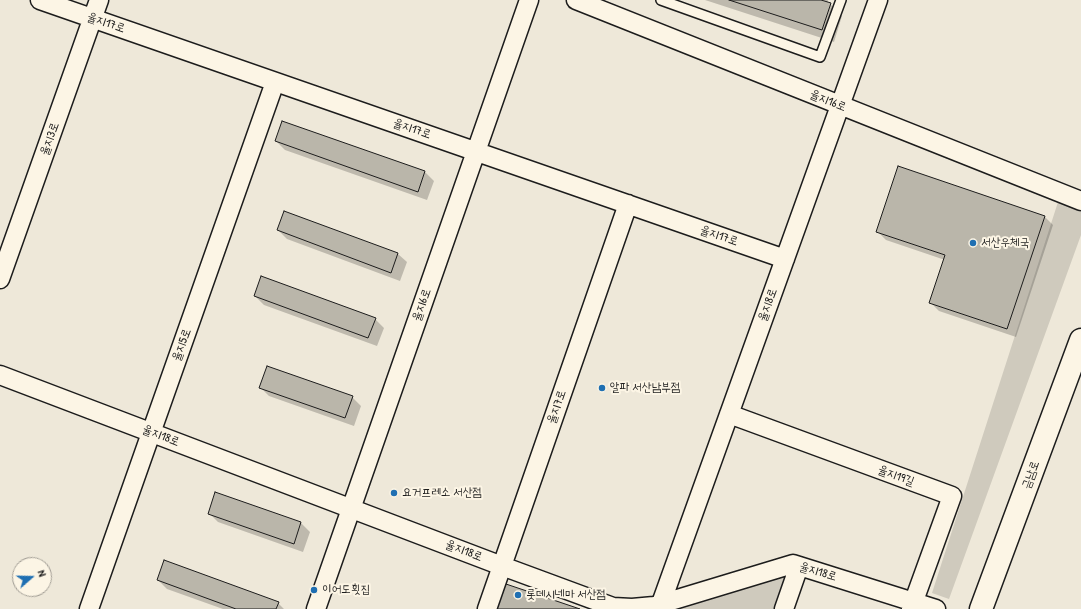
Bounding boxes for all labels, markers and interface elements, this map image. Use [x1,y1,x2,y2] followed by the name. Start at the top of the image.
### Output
[85,10,127,36] street label: 율지17로
[808,87,848,115] street label: 율지16로
[391,116,433,142] street label: 율지17로
[37,120,63,158] street label: 율지3로
[698,223,740,249] street label: 율지17로
[981,236,1029,250] place label: 서산우체국
[968,238,978,248] marker: 서산우체국
[755,286,781,324] street label: 율지8로
[410,287,434,323] street label: 율지6로
[169,327,195,363] street label: 율지5로
[610,381,680,395] place label: 알파 서산남부점
[597,383,607,393] marker: 알파 서산남부점
[545,388,569,426] street label: 율지7로
[140,422,182,450] street label: 율지18로
[1019,459,1043,491] street label: 금남로
[876,463,916,489] street label: 율지19길
[402,486,482,500] place label: 요거프레소 서산점
[389,488,399,498] marker: 요거프레소 서산점
[443,537,485,565] street label: 율지18로
[12,557,52,597] north arrow
[797,559,839,585] street label: 율지18로
[35,568,50,578] text: N
[322,583,370,597] place label: 이어도횟집
[309,585,319,595] marker: 이어도횟집
[526,588,606,602] place label: 롯데시네마 서산점
[513,590,523,600] marker: 롯데시네마 서산점

